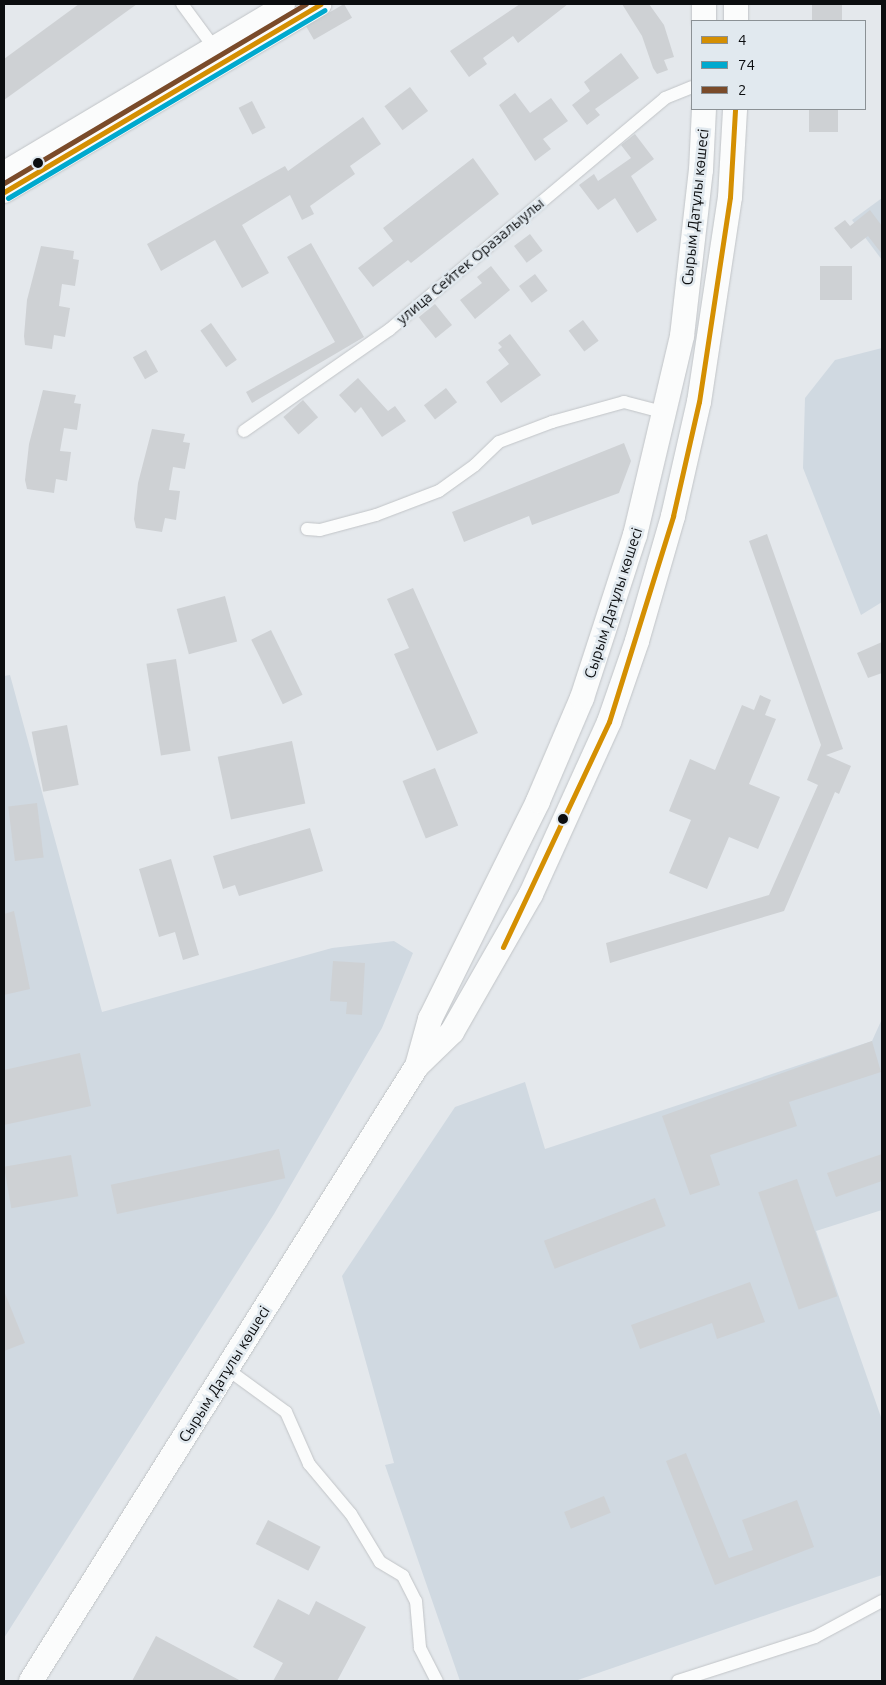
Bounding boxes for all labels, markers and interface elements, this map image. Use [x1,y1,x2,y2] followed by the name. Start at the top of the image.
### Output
[691,20,866,110] legend
[738,31,746,48] text: 4
[738,56,755,73] text: 74
[738,81,746,98] text: 2
[678,128,712,286] street label: Сырым Датұлы көшесі
[33,158,43,168] unlabelled marker
[393,194,547,328] street label: улица Сейтек Оразалыулы
[580,525,646,681] street label: Сырым Датұлы көшесі
[558,814,568,824] unlabelled marker
[175,1302,273,1446] street label: Сырым Датұлы көшесі

